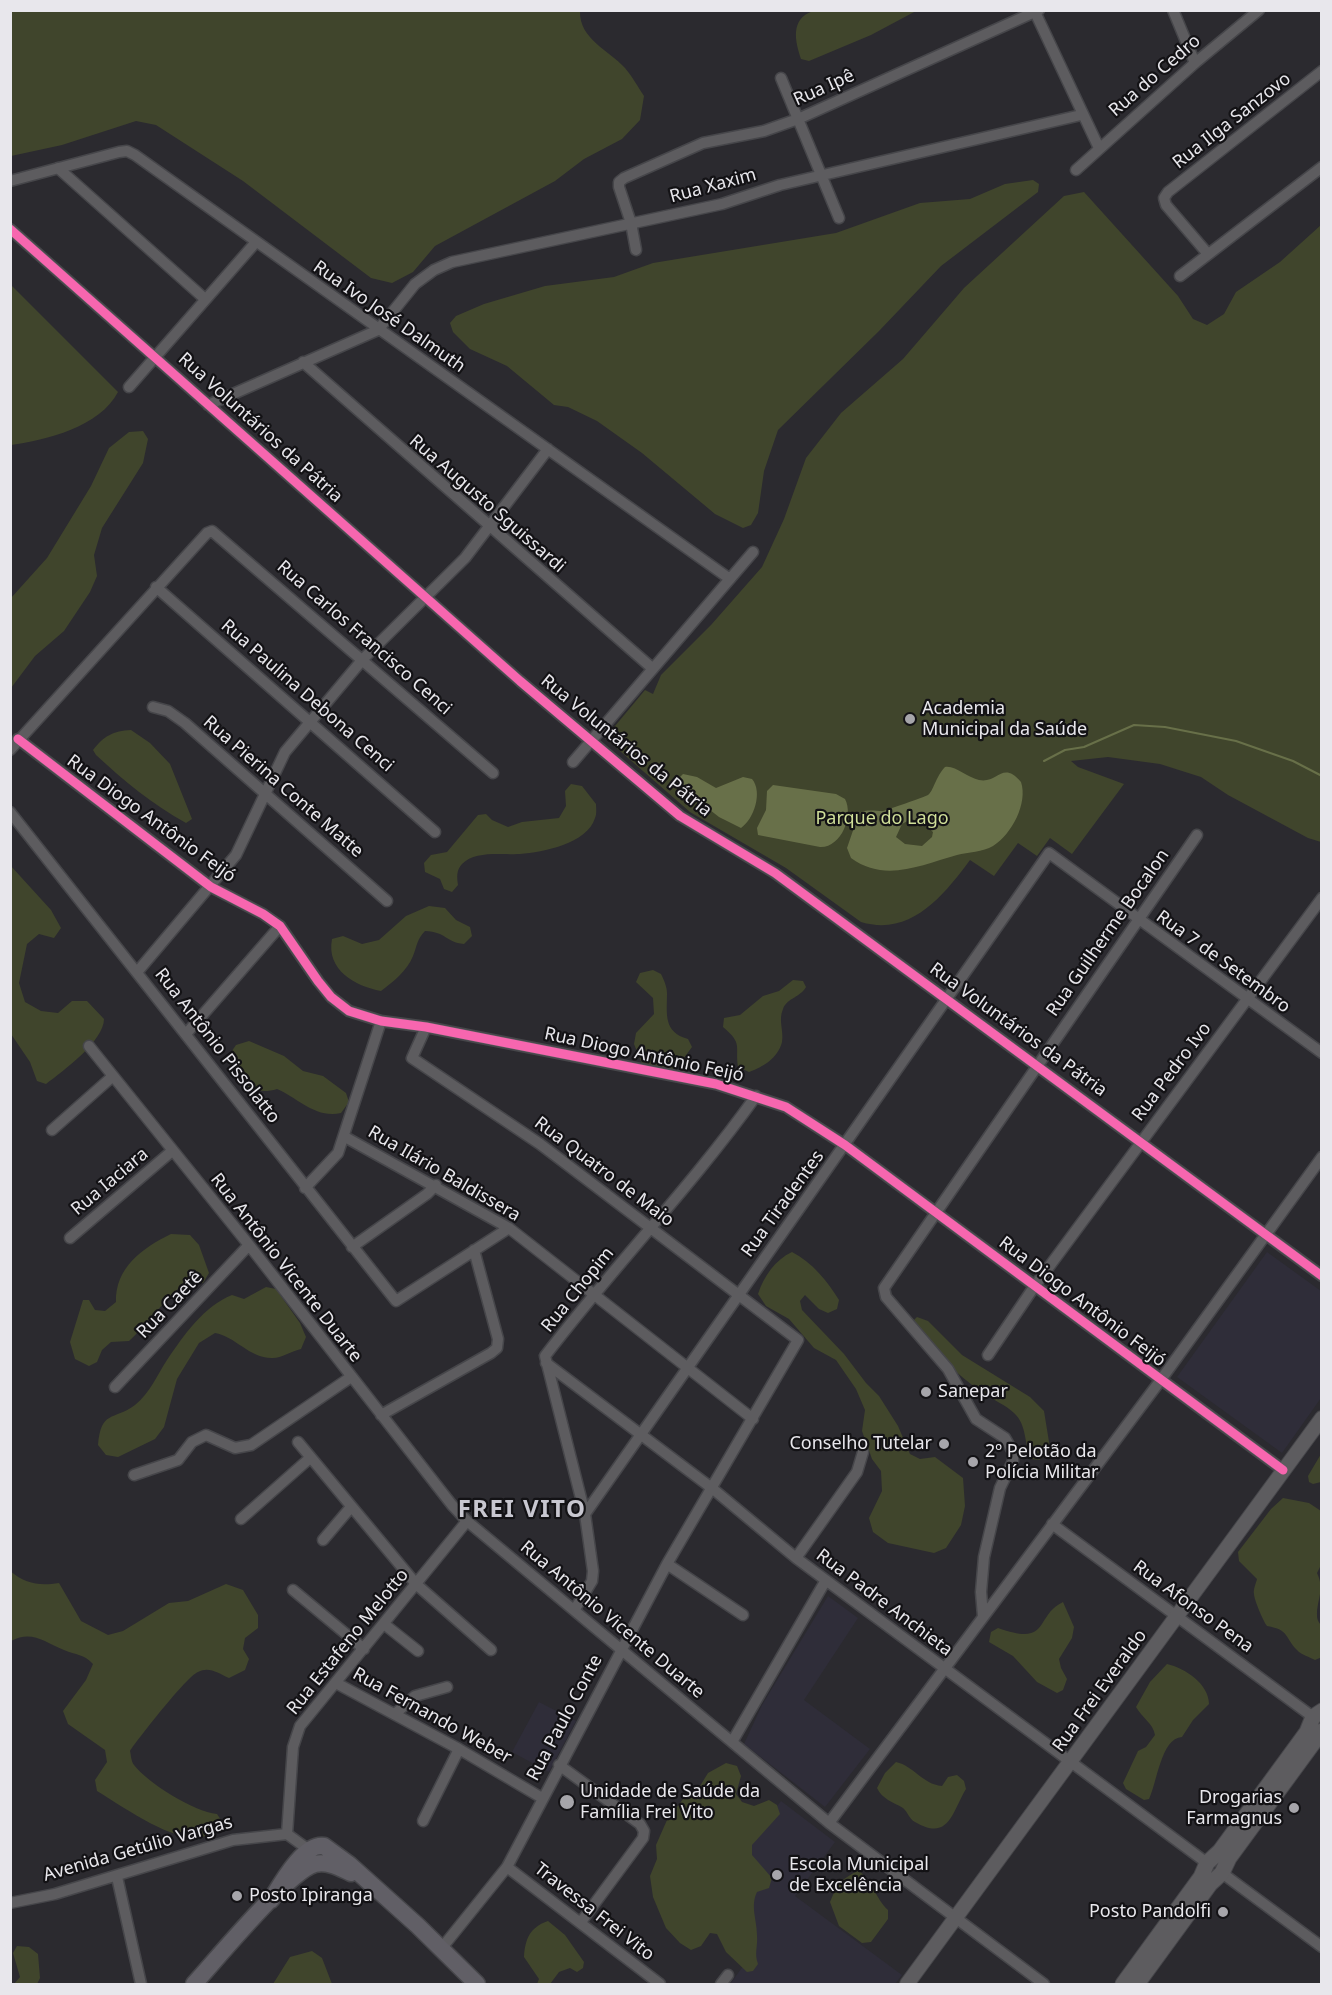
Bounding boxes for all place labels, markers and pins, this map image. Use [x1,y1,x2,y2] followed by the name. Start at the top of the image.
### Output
[922,698,1087,740] place label: Academia Municipal da Saúde
[903,712,917,726] marker: Academia Municipal da Saúde
[938,1381,1008,1403] place label: Sanepar
[919,1385,933,1399] marker: Sanepar
[789,1433,932,1455] place label: Conselho Tutelar
[937,1437,951,1451] marker: Conselho Tutelar
[985,1441,1098,1484] place label: 2º Pelotão da Polícia Militar
[966,1455,980,1469] marker: 2º Pelotão da Polícia Militar
[580,1781,760,1824] place label: Unidade de Saúde da Família Frei Vito
[1186,1787,1282,1830] place label: Drogarias Farmagnus
[558,1793,576,1811] marker: Unidade de Saúde da Família Frei Vito
[1287,1801,1301,1815] marker: Drogarias Farmagnus
[789,1854,929,1896] place label: Escola Municipal de Excelência
[770,1868,784,1882] marker: Escola Municipal de Excelência
[249,1885,373,1907] place label: Posto Ipiranga
[230,1889,244,1903] marker: Posto Ipiranga
[1089,1901,1211,1923] place label: Posto Pandolfi
[1216,1905,1230,1919] marker: Posto Pandolfi

